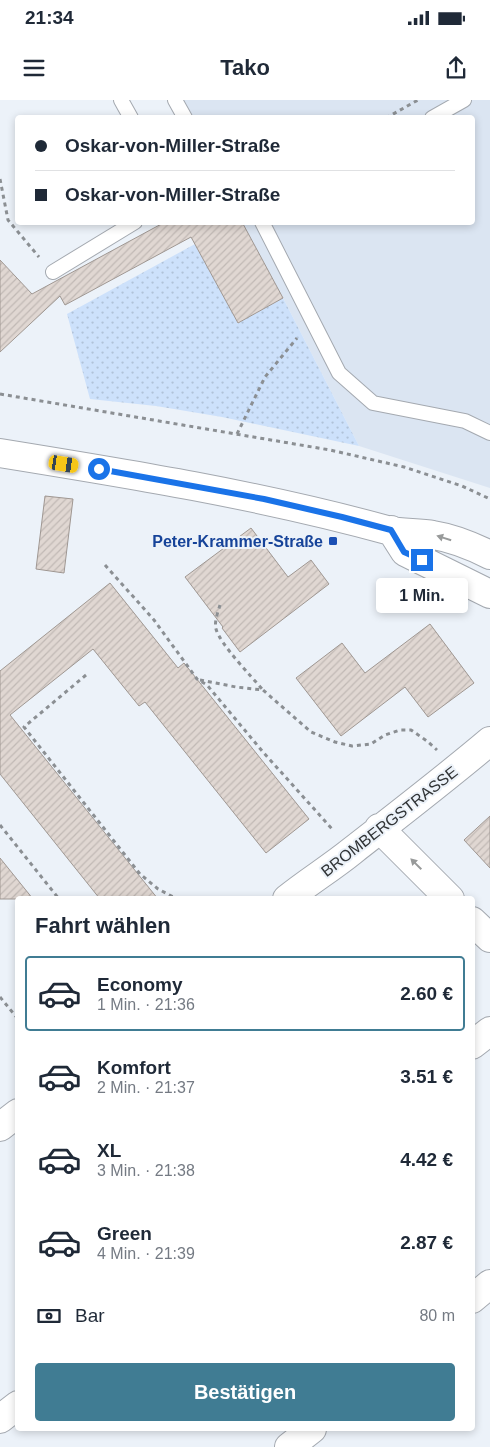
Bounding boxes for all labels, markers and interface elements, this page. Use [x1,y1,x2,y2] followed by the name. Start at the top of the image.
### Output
[25,7,74,28] text: 21:34
[20,54,48,82] icon: menu
[442,54,470,82] icon: share
[220,55,270,80] text: Tako
[65,135,280,156] text: Oskar-von-Miller-Straße
[65,184,280,205] text: Oskar-von-Miller-Straße
[48,454,79,474] car
[88,458,110,480] route start
[152,533,323,550] place label: Peter-Krammer-Straße
[437,534,452,542] one-way arrow
[327,535,339,547] marker: Peter-Krammer-Straße
[411,549,433,571] route end
[376,578,468,612] callout: 1 Min.
[399,587,445,604] text: 1 Min.
[318,763,461,880] street label: BROMBERGSTRASSE
[410,859,422,871] one-way arrow
[35,913,171,938] text: Fahrt wählen
[37,971,82,1016] icon: car
[97,974,183,995] text: Economy
[400,983,453,1004] text: 2.60 €
[97,996,195,1013] text: 1 Min. · 21:36
[37,1054,82,1099] icon: car
[97,1057,171,1078] text: Komfort
[400,1066,453,1087] text: 3.51 €
[97,1079,195,1096] text: 2 Min. · 21:37
[37,1137,82,1182] icon: car
[97,1140,121,1161] text: XL
[400,1149,453,1170] text: 4.42 €
[97,1162,195,1179] text: 3 Min. · 21:38
[37,1220,82,1265] icon: car
[97,1223,152,1244] text: Green
[400,1232,453,1253] text: 2.87 €
[97,1245,195,1262] text: 4 Min. · 21:39
[35,1302,63,1330] icon: cash
[75,1305,105,1326] text: Bar
[419,1307,455,1324] text: 80 m
[35,1363,455,1421] button: Bestätigen

